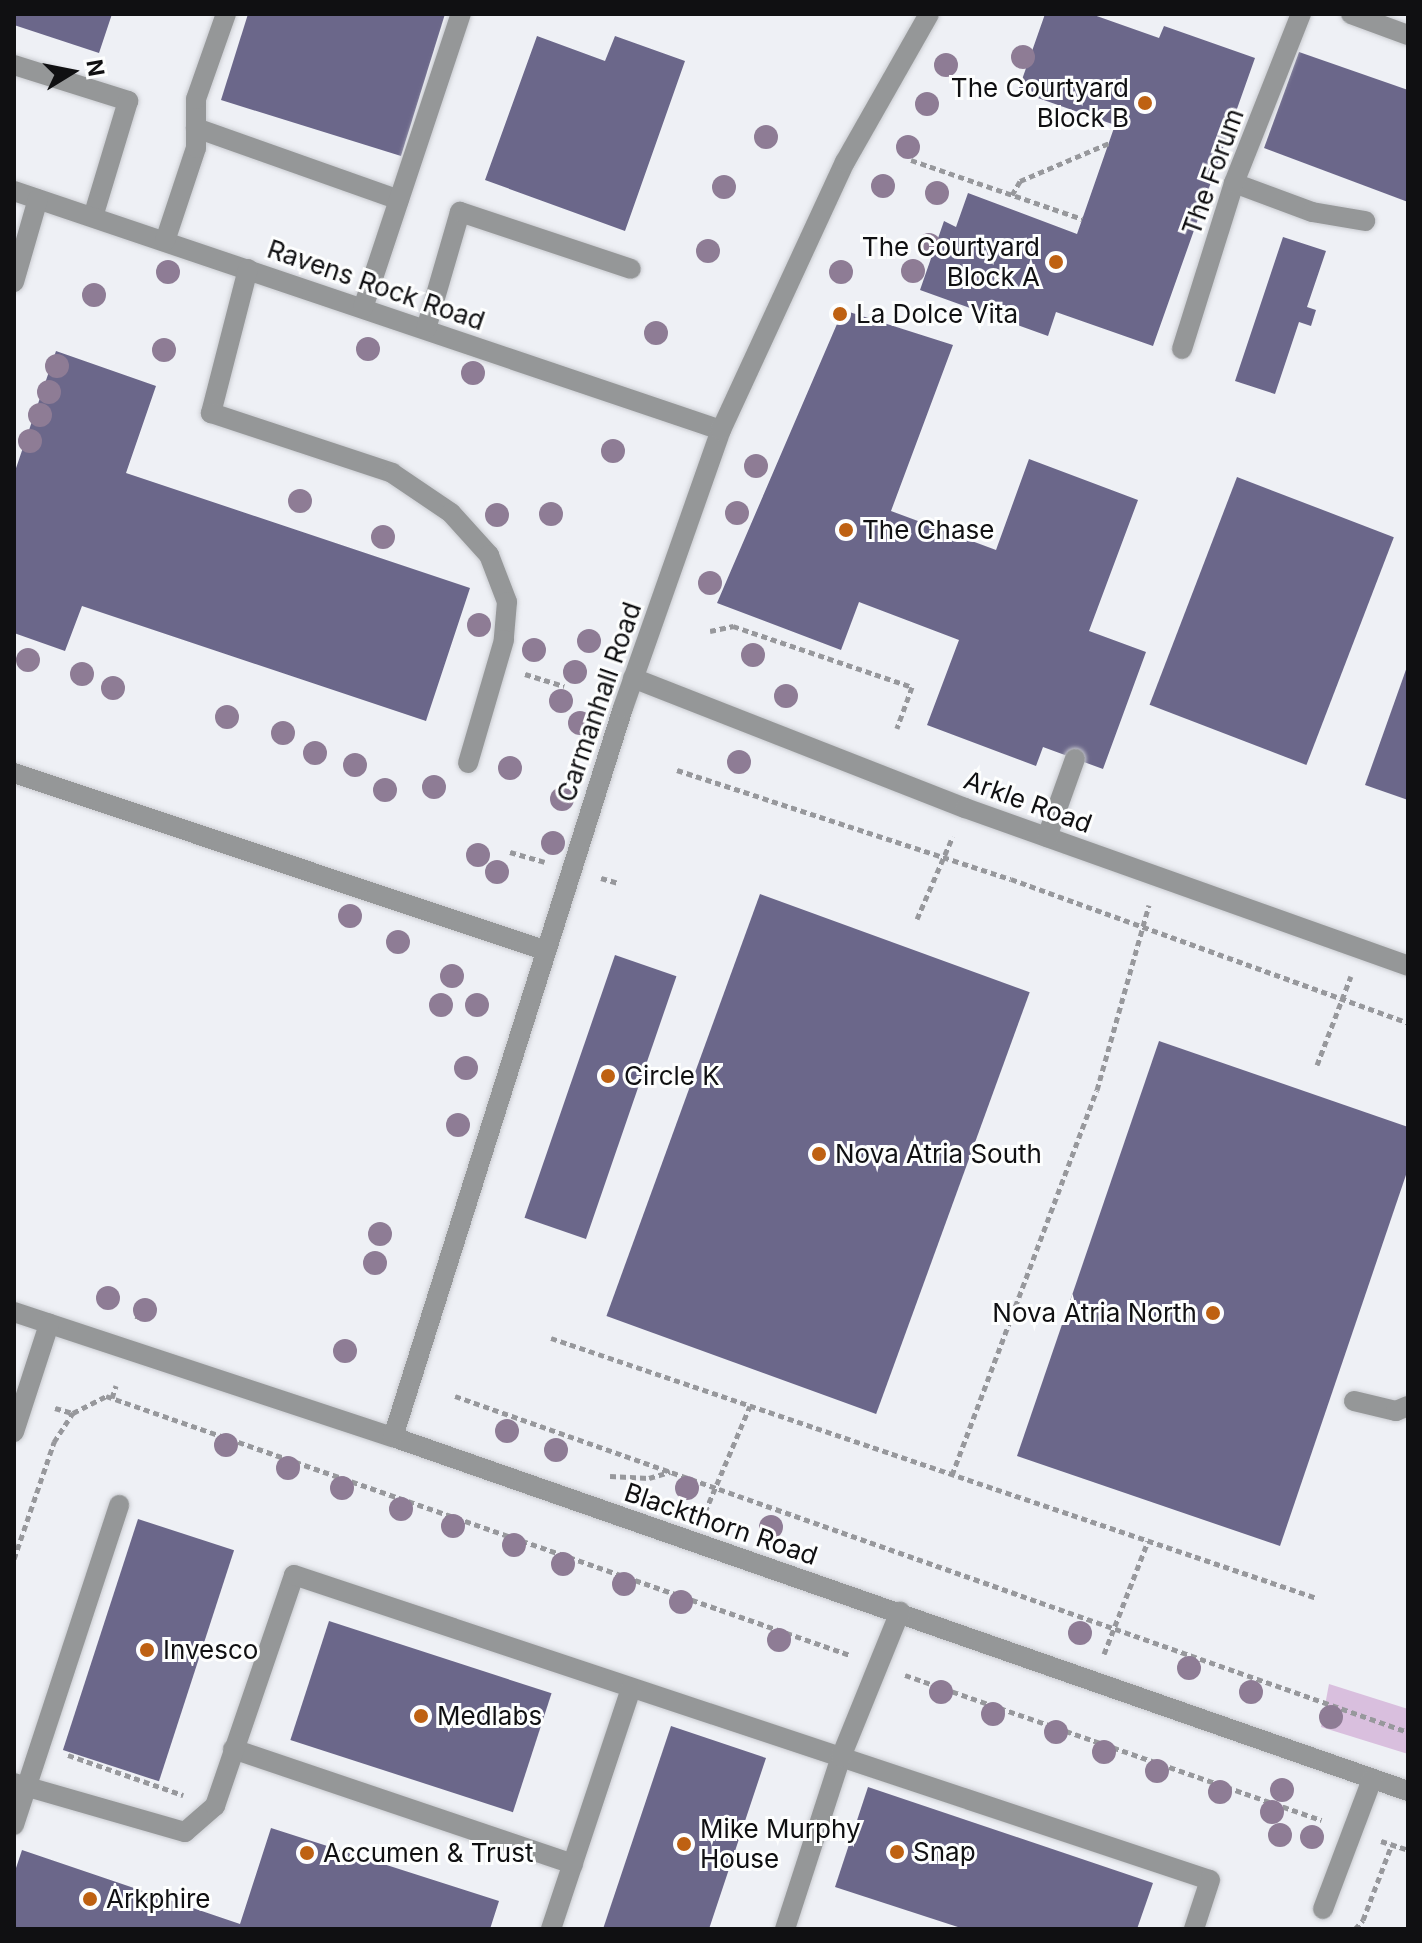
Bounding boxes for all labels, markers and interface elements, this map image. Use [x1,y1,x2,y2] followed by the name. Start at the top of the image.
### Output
[32,32,112,112] north arrow
[81,57,110,78] text: N
[951,72,1129,134] place label: The Courtyard Block B
[1136,94,1154,112] marker: The Courtyard Block B
[1176,104,1250,240] street label: The Forum
[862,231,1040,292] place label: The Courtyard Block A
[263,233,489,337] street label: Ravens Rock Road
[1047,253,1065,271] marker: The Courtyard Block A
[856,298,1018,330] place label: La Dolce Vita
[831,305,849,323] marker: La Dolce Vita
[862,514,994,546] place label: The Chase
[837,521,855,539] marker: The Chase
[550,598,648,806] street label: Carmanhall Road
[960,764,1096,840] street label: Arkle Road
[624,1060,720,1092] place label: Circle K
[599,1067,617,1085] marker: Circle K
[835,1138,1042,1170] place label: Nova Atria South
[810,1145,828,1163] marker: Nova Atria South
[992,1297,1197,1329] place label: Nova Atria North
[1204,1304,1222,1322] marker: Nova Atria North
[620,1476,822,1572] street label: Blackthorn Road
[163,1634,258,1666] place label: Invesco
[138,1641,156,1659] marker: Invesco
[437,1700,542,1732] place label: Medlabs
[412,1707,430,1725] marker: Medlabs
[700,1813,861,1874] place label: Mike Murphy House
[675,1835,693,1853] marker: Mike Murphy House
[913,1836,976,1868] place label: Snap
[323,1837,533,1869] place label: Accumen & Trust
[888,1843,906,1861] marker: Snap
[298,1844,316,1862] marker: Accumen & Trust
[106,1883,211,1915] place label: Arkphire
[81,1890,99,1908] marker: Arkphire

